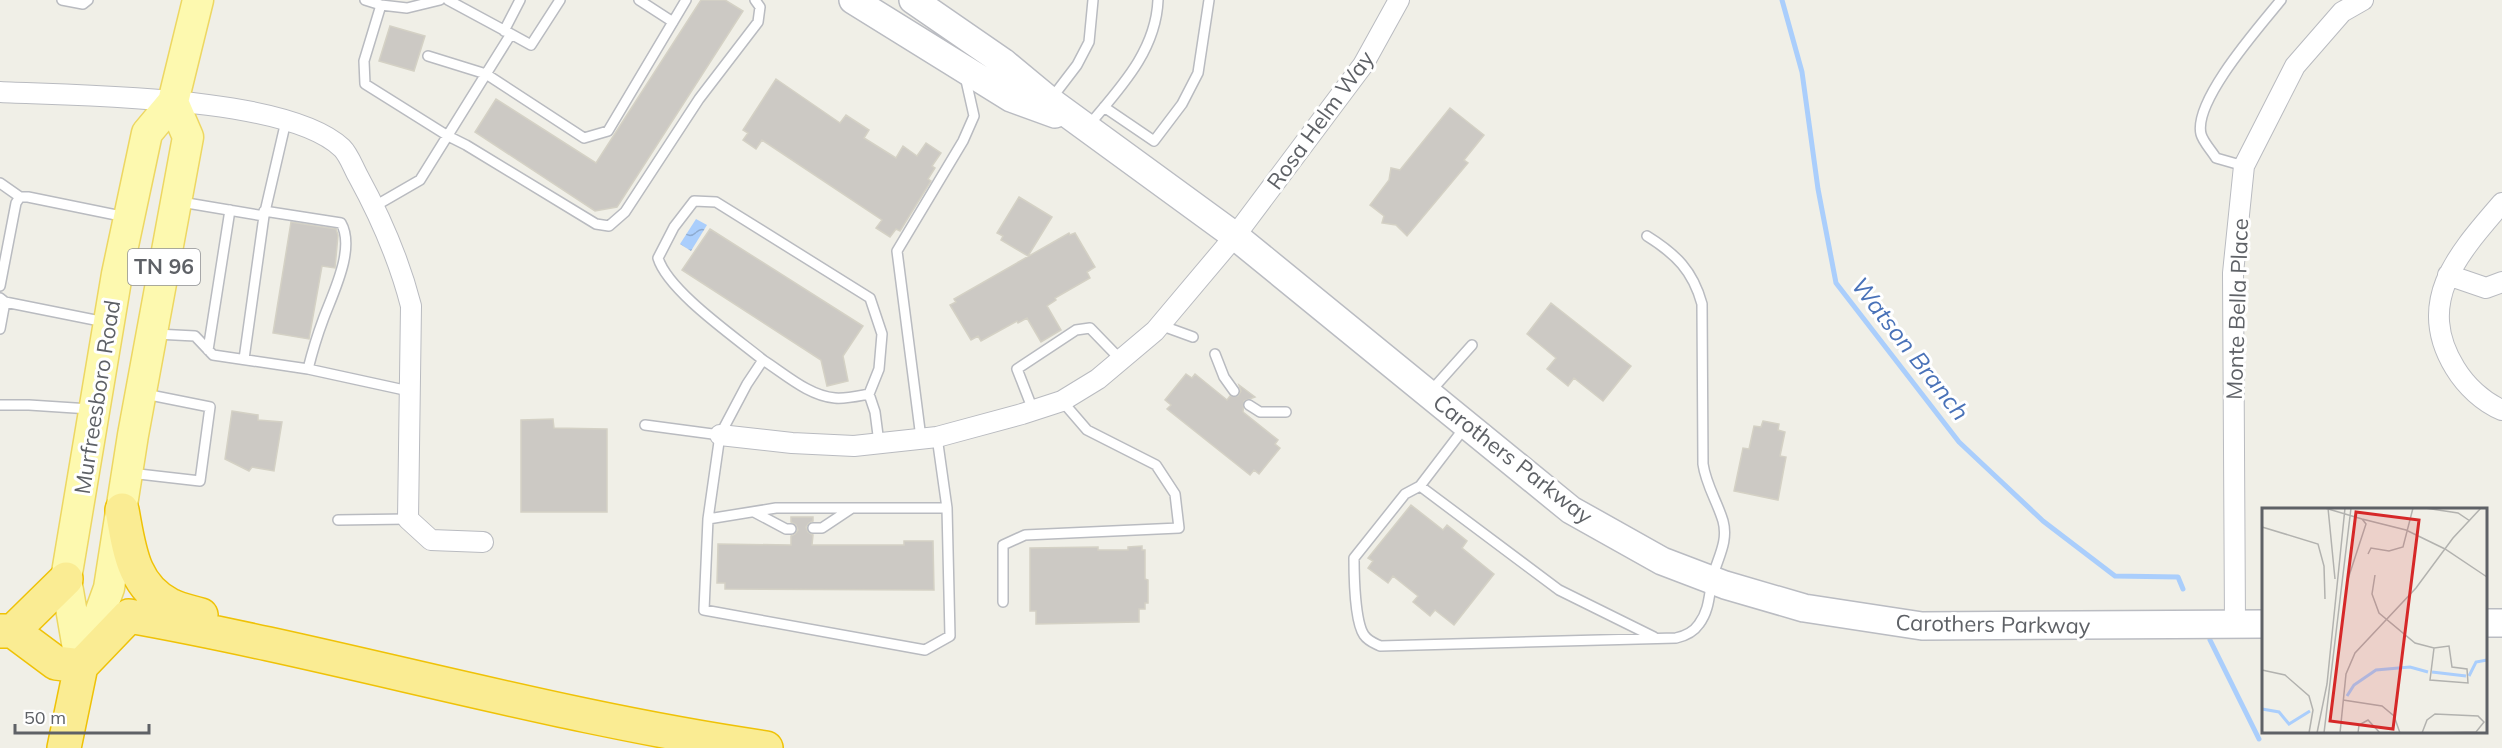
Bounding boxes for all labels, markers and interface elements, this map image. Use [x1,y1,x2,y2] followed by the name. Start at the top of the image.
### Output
[1260,45,1380,195] street label: Rosa Helm Way
[2220,218,2254,400] street label: Monte Bella Place
[128,249,200,285] road number: TN 96
[1846,271,1976,426] water label: Watson Branch
[68,298,126,496] street label: Murfreesboro Road
[1428,388,1599,530] street label: Carothers Parkway
[2262,508,2487,733] inset map
[1895,608,2091,640] street label: Carothers Parkway
[15,697,148,735] scale bar
[24,706,66,729] text: 50 m

